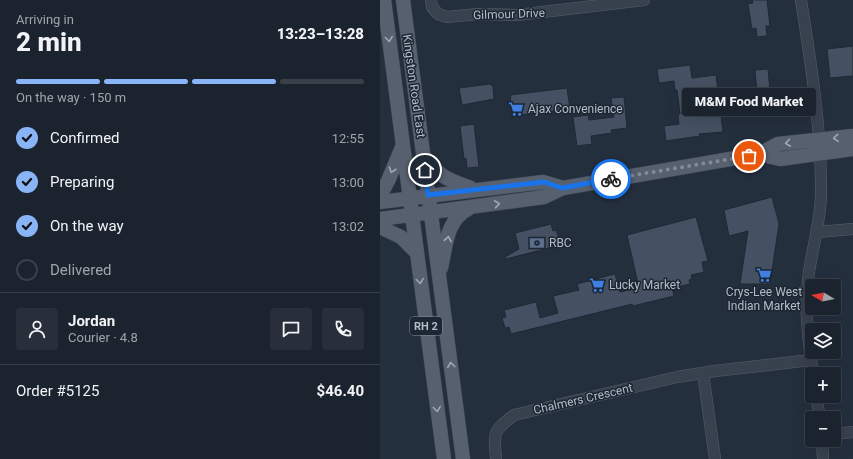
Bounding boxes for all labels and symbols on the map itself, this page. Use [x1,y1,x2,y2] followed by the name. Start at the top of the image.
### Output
[473,6,545,22] street label: Gilmour Drive
[400,33,428,139] street label: Kingston Road East
[384,36,393,42] one-way arrow
[682,88,816,116] callout: M&M Food Market
[507,100,525,118] supermarket icon: Ajax Convenience
[528,102,623,116] place label: Ajax Convenience
[833,133,839,142] one-way arrow
[785,138,791,147] one-way arrow
[732,139,766,173] pin
[408,153,442,187] pin
[591,159,631,199] courier
[388,167,396,174] one-way arrow
[494,200,500,209] one-way arrow
[528,234,546,252] bank icon: RBC
[443,236,452,242] one-way arrow
[549,236,572,250] place label: RBC
[755,266,773,284] supermarket icon: Crys-Lee West Indian Market
[588,276,606,294] supermarket icon: Lucky Market
[415,278,424,284] one-way arrow
[609,278,680,292] place label: Lucky Market
[805,279,841,315] north arrow
[726,285,802,313] place label: Crys-Lee West Indian Market
[410,317,442,335] road number: RH 2
[447,362,456,368] one-way arrow
[532,381,634,417] street label: Chalmers Crescent
[432,406,441,413] one-way arrow

